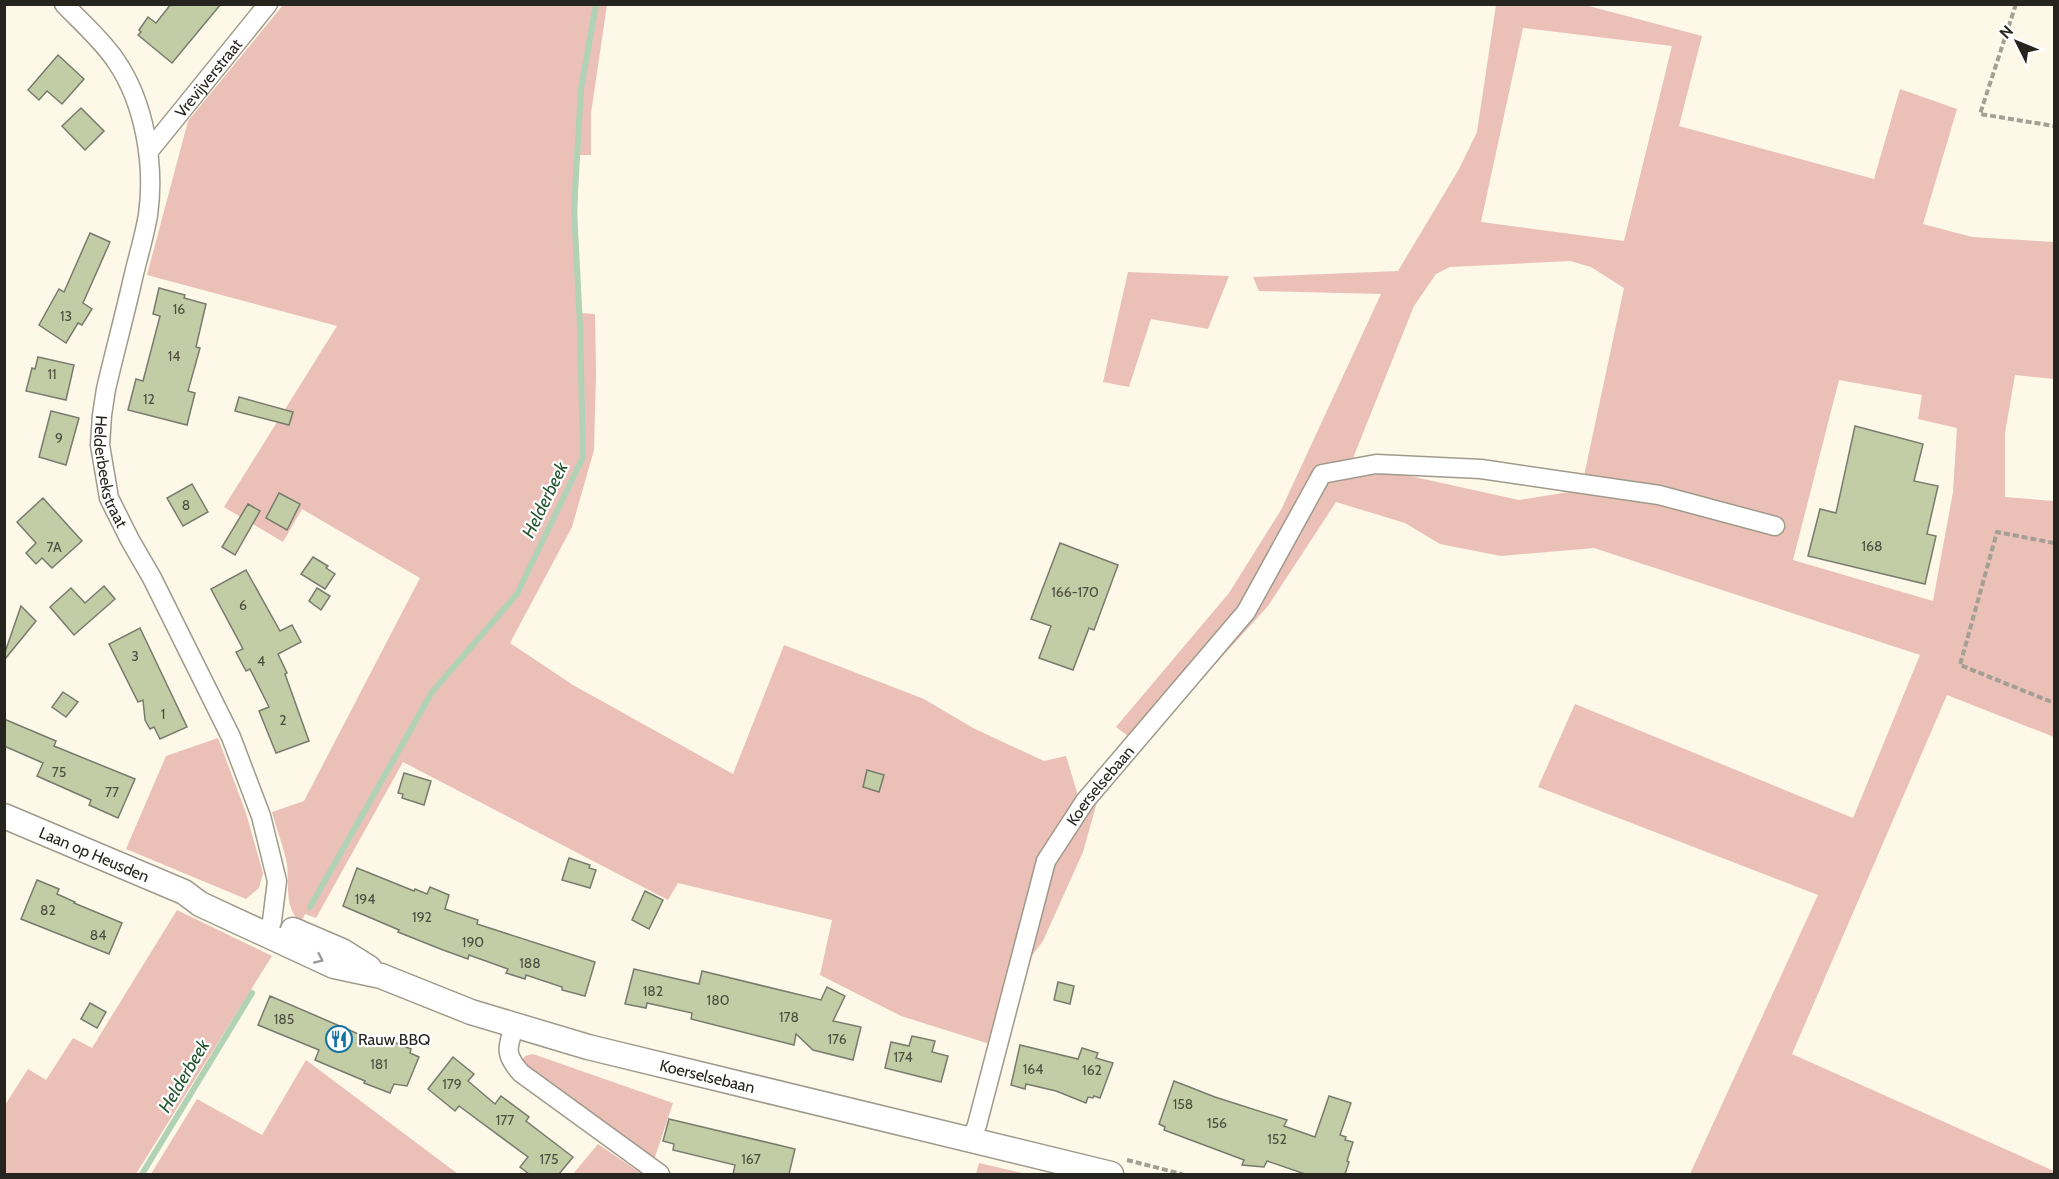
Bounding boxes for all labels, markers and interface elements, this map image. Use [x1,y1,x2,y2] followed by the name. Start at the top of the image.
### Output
[1987,12,2047,72] north arrow
[1996,21,2017,43] text: N
[171,35,246,121] street label: Vrevijverstraat
[173,300,185,318] house number: 16
[60,307,72,325] house number: 13
[168,347,180,365] house number: 14
[47,365,57,383] house number: 11
[143,390,155,408] house number: 12
[90,415,131,531] street label: Helderbeekstraat
[55,429,63,447] house number: 9
[517,458,573,541] water label: Helderbeek
[182,496,190,514] house number: 8
[1862,537,1883,555] house number: 168
[46,538,62,556] house number: 7A
[1051,583,1099,601] house number: 166-170
[239,596,247,614] house number: 6
[131,647,139,665] house number: 3
[257,652,265,670] house number: 4
[161,705,165,723] house number: 1
[279,711,287,729] house number: 2
[1063,742,1138,829] street label: Koerselsebaan
[52,763,66,781] house number: 75
[105,783,119,801] house number: 77
[36,823,152,886] street label: Laan op Heusden
[355,890,375,908] house number: 194
[40,901,56,919] house number: 82
[412,908,432,926] house number: 192
[90,926,106,944] house number: 84
[462,933,484,951] house number: 190
[313,952,324,964] one-way arrow
[519,954,541,972] house number: 188
[643,982,663,1000] house number: 182
[707,991,730,1009] house number: 180
[779,1008,799,1026] house number: 178
[274,1010,294,1028] house number: 185
[324,1024,354,1054] restaurant icon: Rauw BBQ
[358,1030,430,1049] place label: Rauw BBQ
[827,1030,847,1048] house number: 176
[154,1034,215,1116] water label: Helderbeek
[893,1048,913,1066] house number: 174
[370,1055,388,1073] house number: 181
[658,1056,757,1097] street label: Koerselsebaan
[1023,1060,1043,1078] house number: 164
[1082,1061,1102,1079] house number: 162
[442,1075,462,1093] house number: 179
[1173,1095,1193,1113] house number: 158
[496,1111,514,1129] house number: 177
[1207,1114,1227,1132] house number: 156
[1267,1130,1287,1148] house number: 152
[539,1150,559,1168] house number: 175
[741,1150,761,1168] house number: 167

